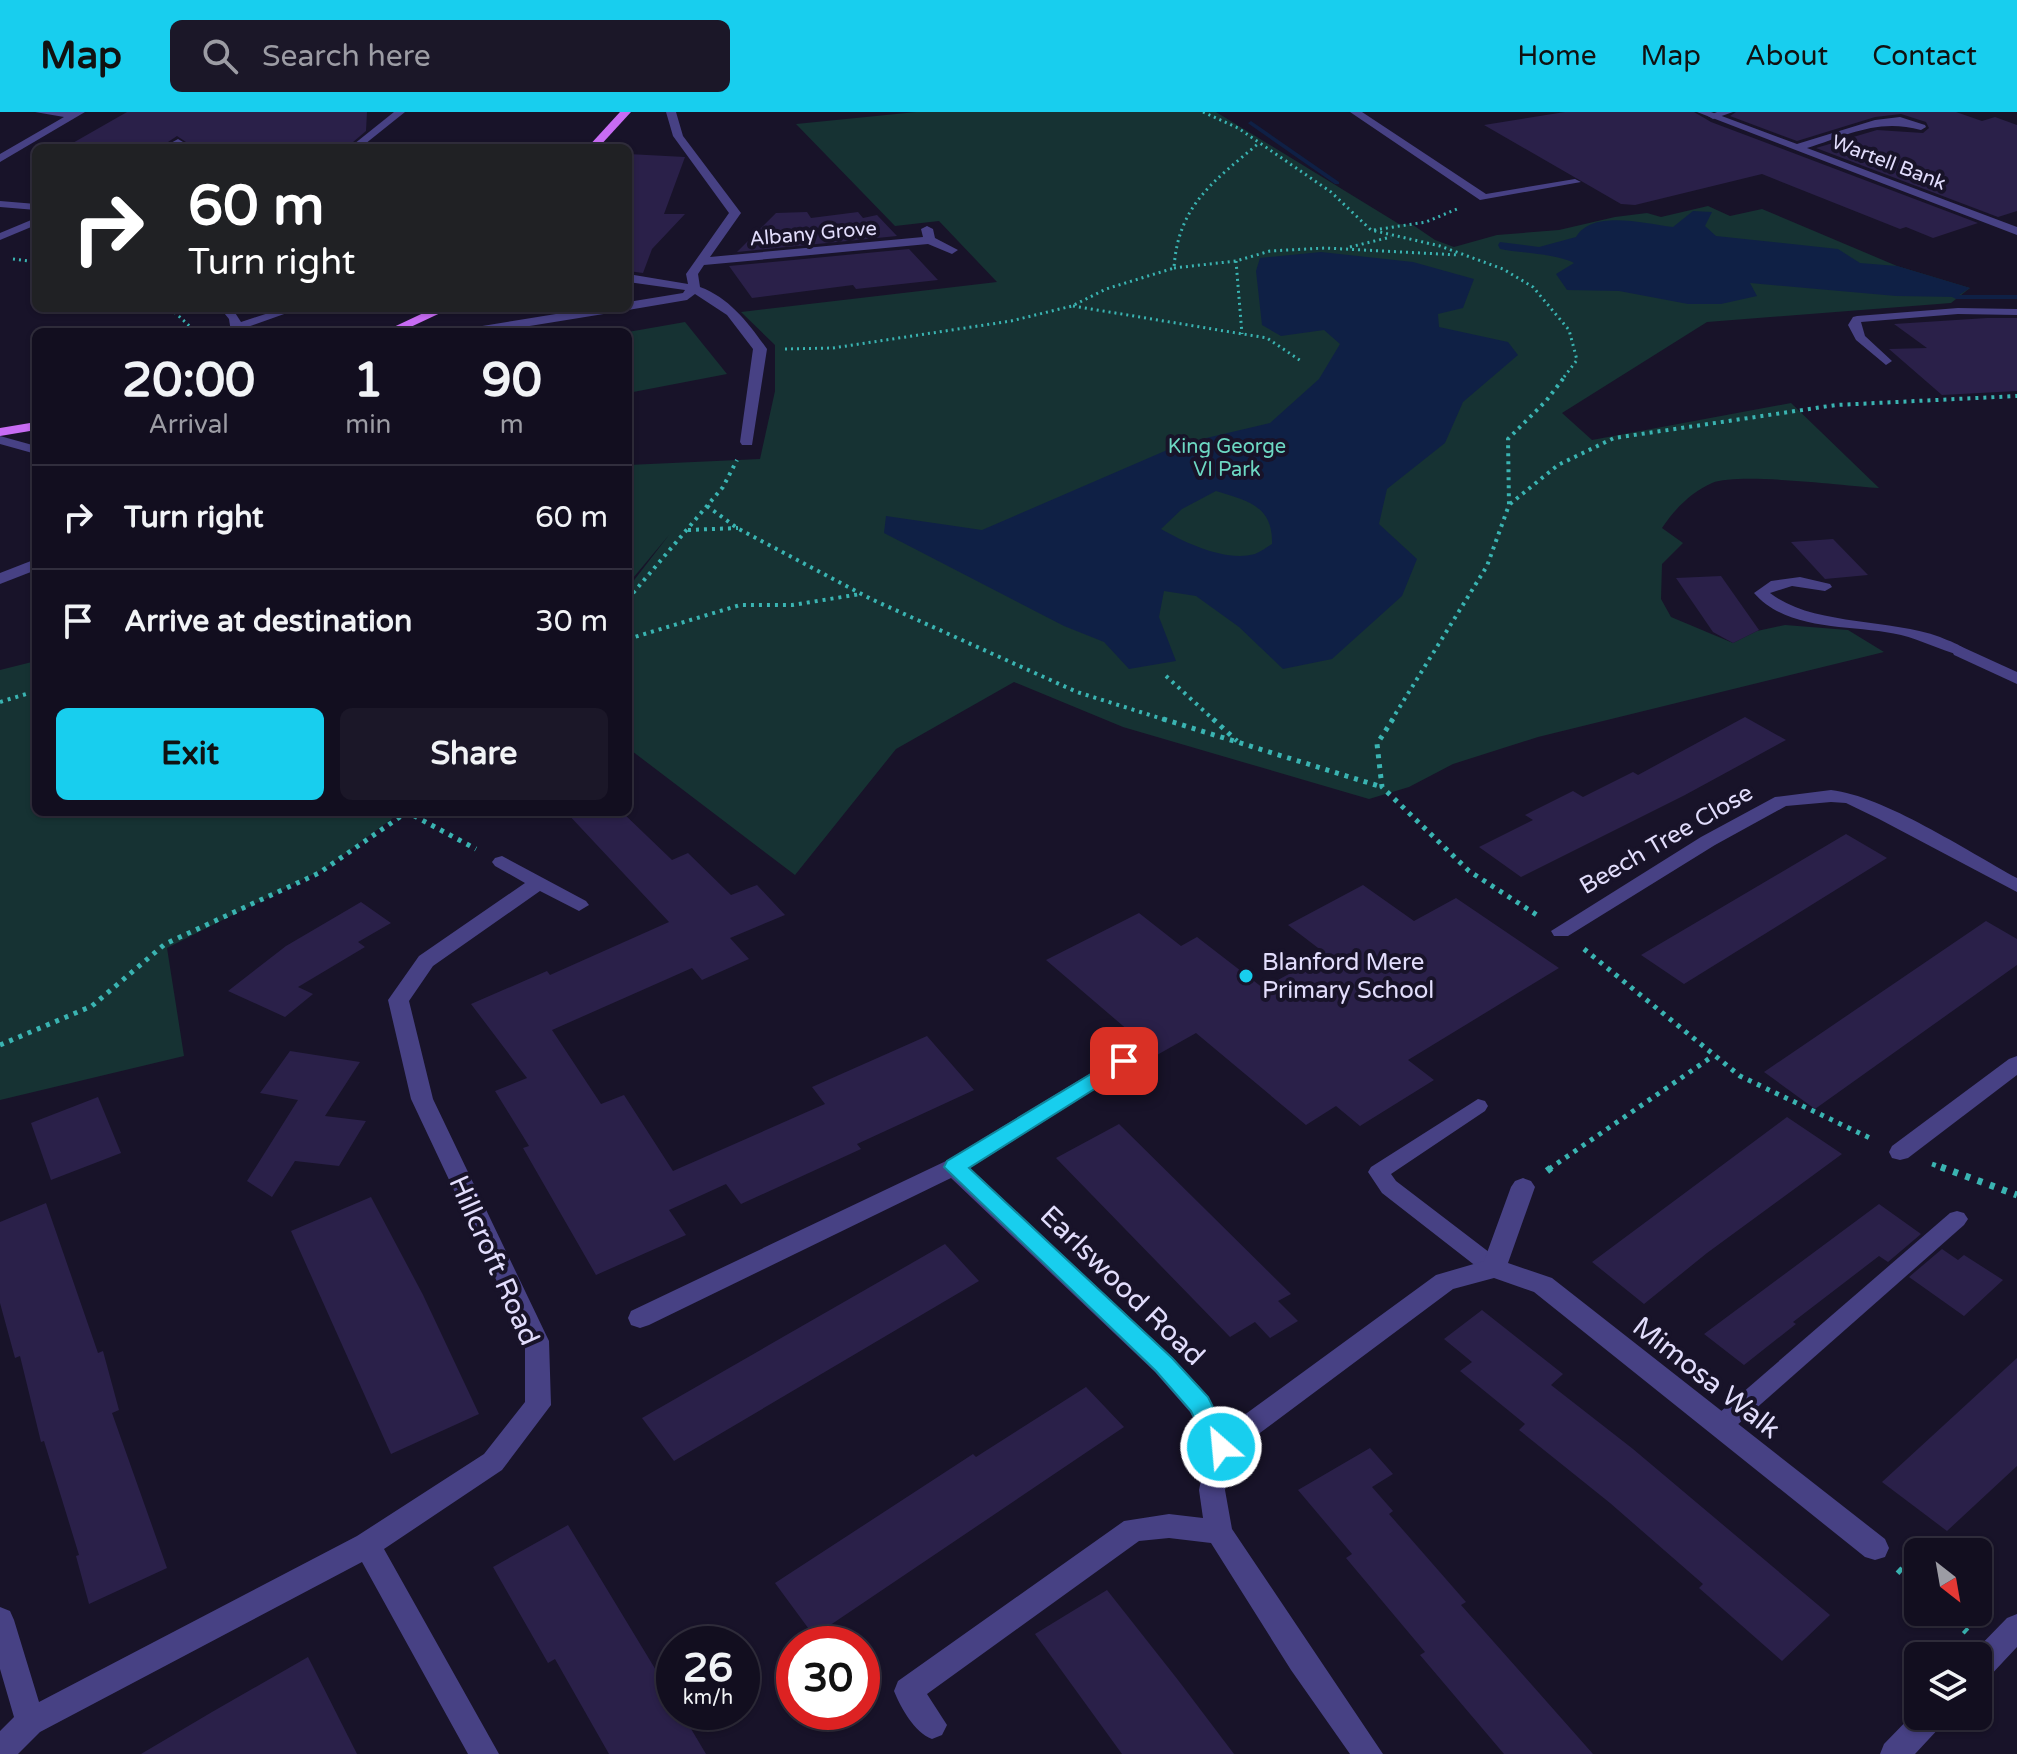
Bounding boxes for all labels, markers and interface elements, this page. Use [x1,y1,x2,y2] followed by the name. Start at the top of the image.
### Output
[170,20,730,92] search box
[40,33,122,79] text: Map
[198,34,242,78] icon: search
[262,38,431,75] text: Search here
[1517,39,1597,73] text: Home
[1641,39,1701,73] text: Map
[1745,39,1828,73] text: About
[1872,39,1977,73] text: Contact
[1828,130,1949,196] street label: Wartell Bank
[188,173,324,240] text: 60 m
[56,176,160,280] icon: right
[748,216,878,252] street label: Albany Grove
[188,241,355,284] text: Turn right
[122,352,255,410] text: 20:00
[353,352,383,410] text: 1
[482,352,542,410] text: 90
[148,409,229,440] text: Arrival
[345,409,391,440] text: min
[500,409,524,440] text: m
[1168,435,1286,482] park label: King George VI Park
[56,495,100,539] icon: right
[124,499,264,536] text: Turn right
[535,499,608,536] text: 60 m
[56,599,100,643] icon: arrive
[124,603,412,640] text: Arrive at destination
[535,603,608,640] text: 30 m
[56,708,324,800] button: Exit
[340,708,608,800] button: Share
[1575,778,1758,901] street label: Beech Tree Close
[1262,948,1434,1005] place label: Blanford Mere Primary School
[1237,967,1255,985] marker: Blanford Mere Primary School
[1090,1027,1158,1095] pin
[1102,1039,1146,1083] icon: arrive
[441,1170,547,1351] street label: Hillcroft Road
[1033,1199,1212,1373] street label: Earlswood Road
[1626,1310,1787,1446] street label: Mimosa Walk
[1179,1405,1263,1489] position arrow
[1904,1538,1992,1626] north arrow
[1904,1538,1992,1730] map controls
[776,1626,880,1730] speed limit sign: 30
[1904,1642,1992,1730] button: layers
[683,1644,733,1692] text: 26
[683,1686,733,1710] text: km/h

